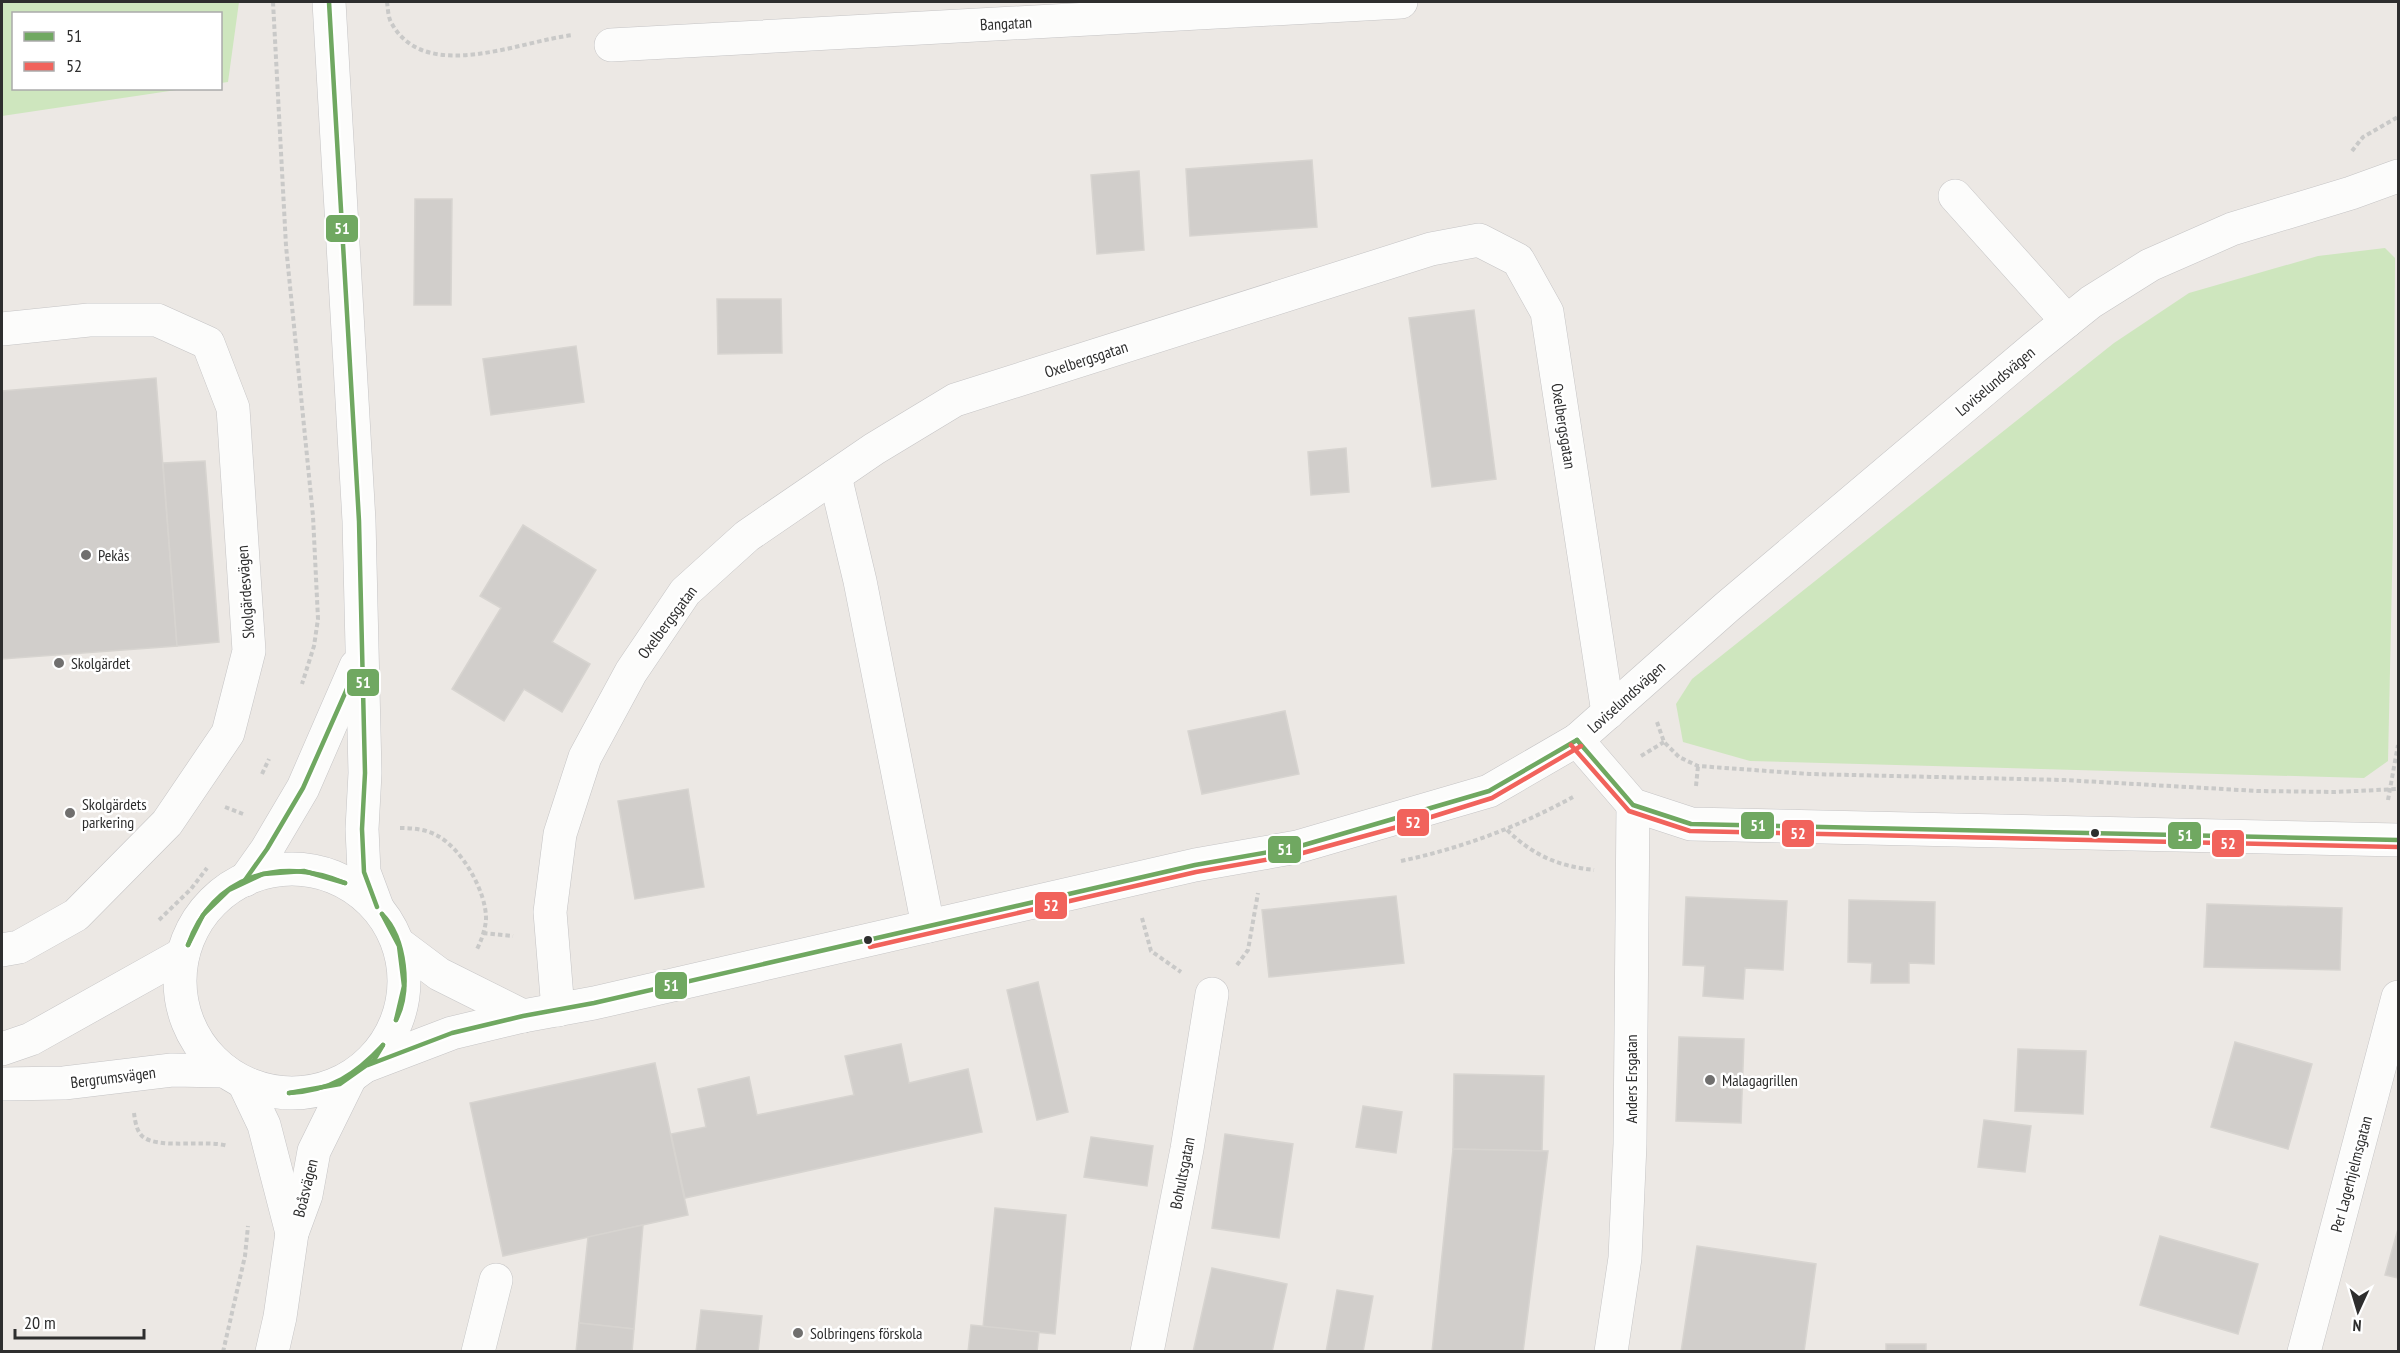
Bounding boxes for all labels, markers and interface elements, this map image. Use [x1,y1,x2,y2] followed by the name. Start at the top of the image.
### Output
[12,12,222,90] legend
[979,12,1033,34] street label: Bangatan
[66,24,82,47] text: 51
[66,54,82,77] text: 52
[325,214,359,243] line badge: 51
[334,218,350,238] text: 51
[1042,336,1130,382] street label: Oxelbergsgatan
[1951,342,2039,420] street label: Loviselundsvägen
[1547,382,1581,470] street label: Oxelbergsgatan
[98,545,129,565] place label: Pekås
[232,545,258,639] street label: Skolgärdesvägen
[79,548,93,562] marker: Pekås
[633,581,701,663] street label: Oxelbergsgatan
[71,653,131,673] place label: Skolgärdet
[52,656,66,670] marker: Skolgärdet
[1583,657,1669,737] street label: Loviselundsvägen
[346,668,380,697] line badge: 51
[355,672,371,692] text: 51
[82,794,147,832] place label: Skolgärdets parkering
[63,806,77,820] marker: Skolgärdets parkering
[1396,808,1430,837] line badge: 52
[1740,811,1775,840] line badge: 51
[1405,812,1421,832] text: 52
[1750,815,1766,835] text: 51
[1781,819,1815,848] line badge: 52
[2167,821,2202,850] line badge: 51
[1790,823,1806,843] text: 52
[2177,825,2193,845] text: 51
[2089,827,2101,839] unlabelled marker
[2211,829,2245,858] line badge: 52
[2220,833,2236,853] text: 52
[1267,835,1302,864] line badge: 51
[1277,839,1293,859] text: 51
[1034,891,1068,920] line badge: 52
[1043,895,1059,915] text: 52
[862,934,874,946] unlabelled marker
[654,971,688,1000] line badge: 51
[663,975,679,995] text: 51
[1621,1034,1641,1124] street label: Anders Ersgatan
[69,1062,157,1092] street label: Bergrumsvägen
[1722,1070,1798,1090] place label: Malagagrillen
[1703,1073,1717,1087] marker: Malagagrillen
[2326,1114,2376,1234] street label: Per Lagerhjelmsgatan
[1165,1135,1199,1211] street label: Bohultsgatan
[288,1157,322,1219] street label: Boåsvägen
[2328,1281,2388,1341] north arrow
[15,1302,144,1340] scale bar
[24,1311,56,1334] text: 20 m
[2352,1316,2362,1336] text: N
[810,1323,922,1343] place label: Solbringens förskola
[791,1326,805,1340] marker: Solbringens förskola

